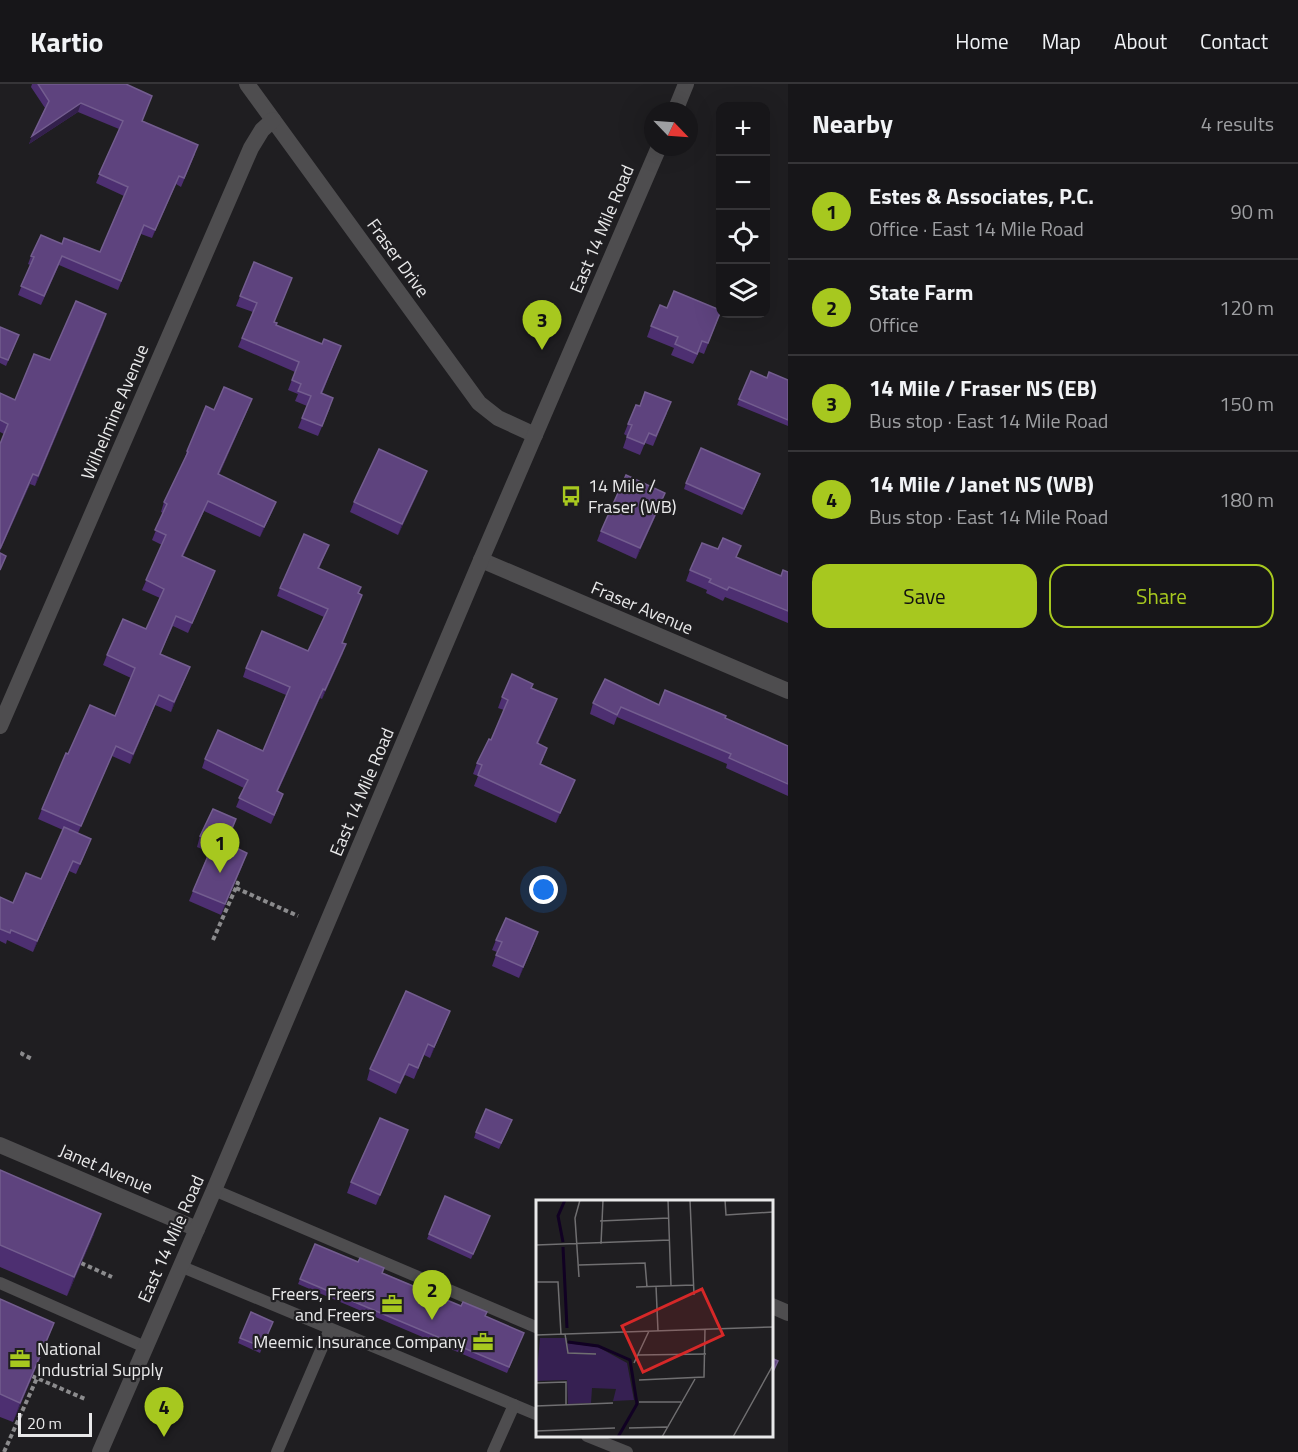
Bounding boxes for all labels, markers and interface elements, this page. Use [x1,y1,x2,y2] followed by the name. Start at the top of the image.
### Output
[30,20,104,63] text: Kartio
[955,25,1009,57] text: Home
[1042,25,1081,57] text: Map
[1114,25,1167,57] text: About
[1200,25,1268,57] text: Contact
[644,102,698,156] north arrow
[716,102,770,318] map controls
[716,102,770,156] button: +
[812,104,893,143] text: Nearby
[1201,108,1274,139] text: 4 results
[716,156,770,210] button: −
[562,160,641,297] street label: East 14 Mile Road
[869,179,1094,213] text: Estes & Associates, P.C.
[826,196,837,227] text: 1
[1230,196,1274,227] text: 90 m
[716,210,770,264] button: locate
[361,213,436,303] street label: Fraser Drive
[869,213,1084,244] text: Office · East 14 Mile Road
[716,264,770,318] button: layers
[869,275,973,309] text: State Farm
[826,292,837,323] text: 2
[1219,292,1274,323] text: 120 m
[522,300,562,350] pin: 3
[869,309,919,340] text: Office
[74,340,155,484] street label: Wilhelmine Avenue
[869,371,1097,405] text: 14 Mile / Fraser NS (EB)
[826,388,837,419] text: 3
[1219,388,1274,419] text: 150 m
[869,405,1108,436] text: Bus stop · East 14 Mile Road
[869,467,1094,501] text: 14 Mile / Janet NS (WB)
[588,472,677,520] place label: 14 Mile / Fraser (WB)
[559,484,583,508] bus stop icon: 14 Mile / Fraser (WB)
[826,484,837,515] text: 4
[1219,484,1274,515] text: 180 m
[869,501,1108,532] text: Bus stop · East 14 Mile Road
[812,564,1037,628] button: Save
[1049,564,1274,628] button: Share
[587,574,697,641] street label: Fraser Avenue
[322,723,401,860] street label: East 14 Mile Road
[200,824,240,873] pin: 1
[529,875,558,904] your location
[55,1137,157,1200] street label: Janet Avenue
[130,1171,211,1307] street label: East 14 Mile Road
[536,1200,773,1437] inset map
[412,1270,452,1320] pin: 2
[271,1280,375,1328] place label: Freers, Freers and Freers
[380,1292,404,1316] office icon: Freers, Freers and Freers
[253,1328,466,1355] place label: Meemic Insurance Company
[471,1330,495,1354] office icon: Meemic Insurance Company
[37,1335,164,1383] place label: National Industrial Supply
[8,1347,32,1371] office icon: National Industrial Supply
[144,1388,184,1437] pin: 4
[18,1410,92,1438] scale bar
[27,1411,62,1435] text: 20 m

